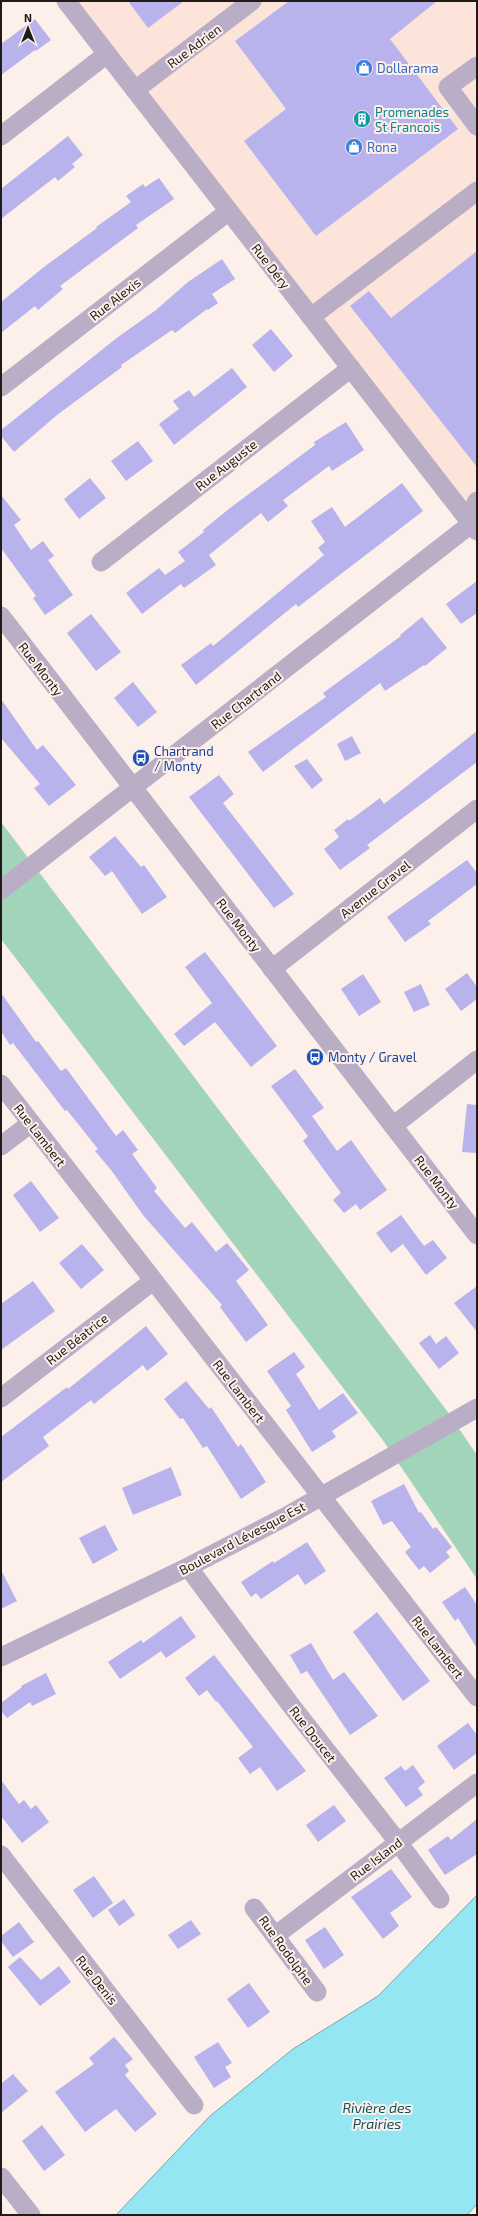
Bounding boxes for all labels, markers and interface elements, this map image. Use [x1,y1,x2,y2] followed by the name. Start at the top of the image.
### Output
[8,8,48,48] north arrow
[24,11,32,24] text: N
[164,20,224,72] street label: Rue Adrien
[354,58,374,78] shop icon: Dollarama
[377,60,439,76] place label: Dollarama
[375,104,449,135] place label: Promenades St Francois
[352,109,372,129] building icon: Promenades St Francois
[344,137,364,157] shop icon: Rona
[367,139,397,155] place label: Rona
[248,240,294,292] street label: Rue Déry
[86,274,144,324] street label: Rue Alexis
[192,436,260,494] street label: Rue Auguste
[15,639,67,699] street label: Rue Monty
[208,668,284,732] street label: Rue Chartrand
[154,743,214,774] place label: Chartrand / Monty
[131,748,151,768] bus stop icon: Chartrand / Monty
[337,857,413,921] street label: Avenue Gravel
[213,895,265,955] street label: Rue Monty
[305,1047,325,1067] bus stop icon: Monty / Gravel
[328,1049,417,1065] place label: Monty / Gravel
[11,1100,69,1170] street label: Rue Lambert
[411,1152,463,1212] street label: Rue Monty
[43,1310,111,1368] street label: Rue Béatrice
[210,1356,268,1426] street label: Rue Lambert
[176,1498,308,1578] street label: Boulevard Lévesque Est
[409,1612,467,1682] street label: Rue Lambert
[286,1703,340,1765] street label: Rue Doucet
[347,1834,405,1884] street label: Rue Island
[256,1912,316,1988] street label: Rue Rodolphe
[73,1952,121,2008] street label: Rue Denis
[342,2099,412,2132] water label: Rivière des Prairies

